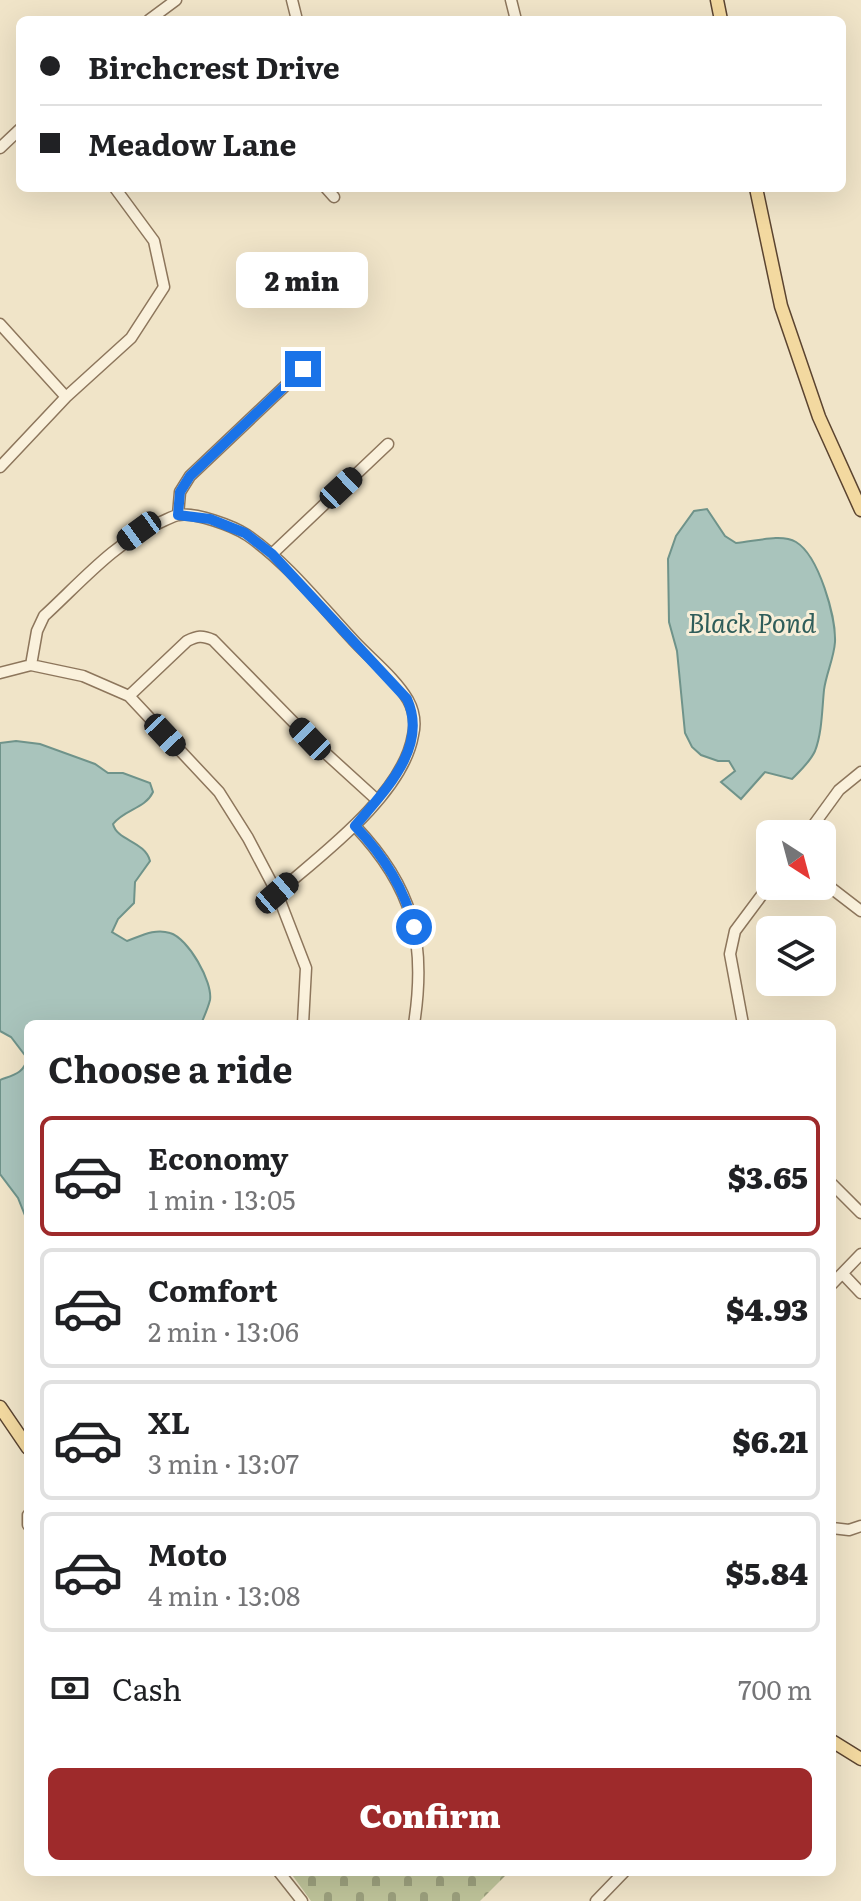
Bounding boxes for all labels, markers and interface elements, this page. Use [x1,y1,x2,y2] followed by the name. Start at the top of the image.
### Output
[88,44,340,88] text: Birchcrest Drive
[88,121,296,165] text: Meadow Lane
[237,253,369,309] callout: 2 min
[265,260,339,299] text: 2 min
[285,351,321,387] route end
[315,463,367,513] car
[113,507,165,555] car
[688,602,816,641] water label: Black Pond
[140,709,190,761] car
[285,713,335,765] car
[756,820,836,900] north arrow
[756,820,836,996] map controls
[251,868,303,918] car
[396,909,432,945] route start
[756,916,836,996] button: layers
[48,1041,293,1094] text: Choose a ride
[148,1135,288,1179] text: Economy
[52,1140,124,1212] icon: car
[728,1154,808,1198] text: $3.65
[148,1179,296,1218] text: 1 min · 13:05
[148,1267,278,1311] text: Comfort
[52,1272,124,1344] icon: car
[726,1286,808,1330] text: $4.93
[148,1311,299,1350] text: 2 min · 13:06
[148,1399,190,1443] text: XL
[52,1404,124,1476] icon: car
[732,1418,808,1462] text: $6.21
[148,1443,299,1482] text: 3 min · 13:07
[148,1531,227,1575] text: Moto
[52,1536,124,1608] icon: car
[725,1550,808,1594] text: $5.84
[148,1575,300,1614] text: 4 min · 13:08
[48,1666,92,1710] icon: cash
[112,1666,182,1710] text: Cash
[738,1669,812,1708] text: 700 m
[48,1768,812,1860] button: Confirm

